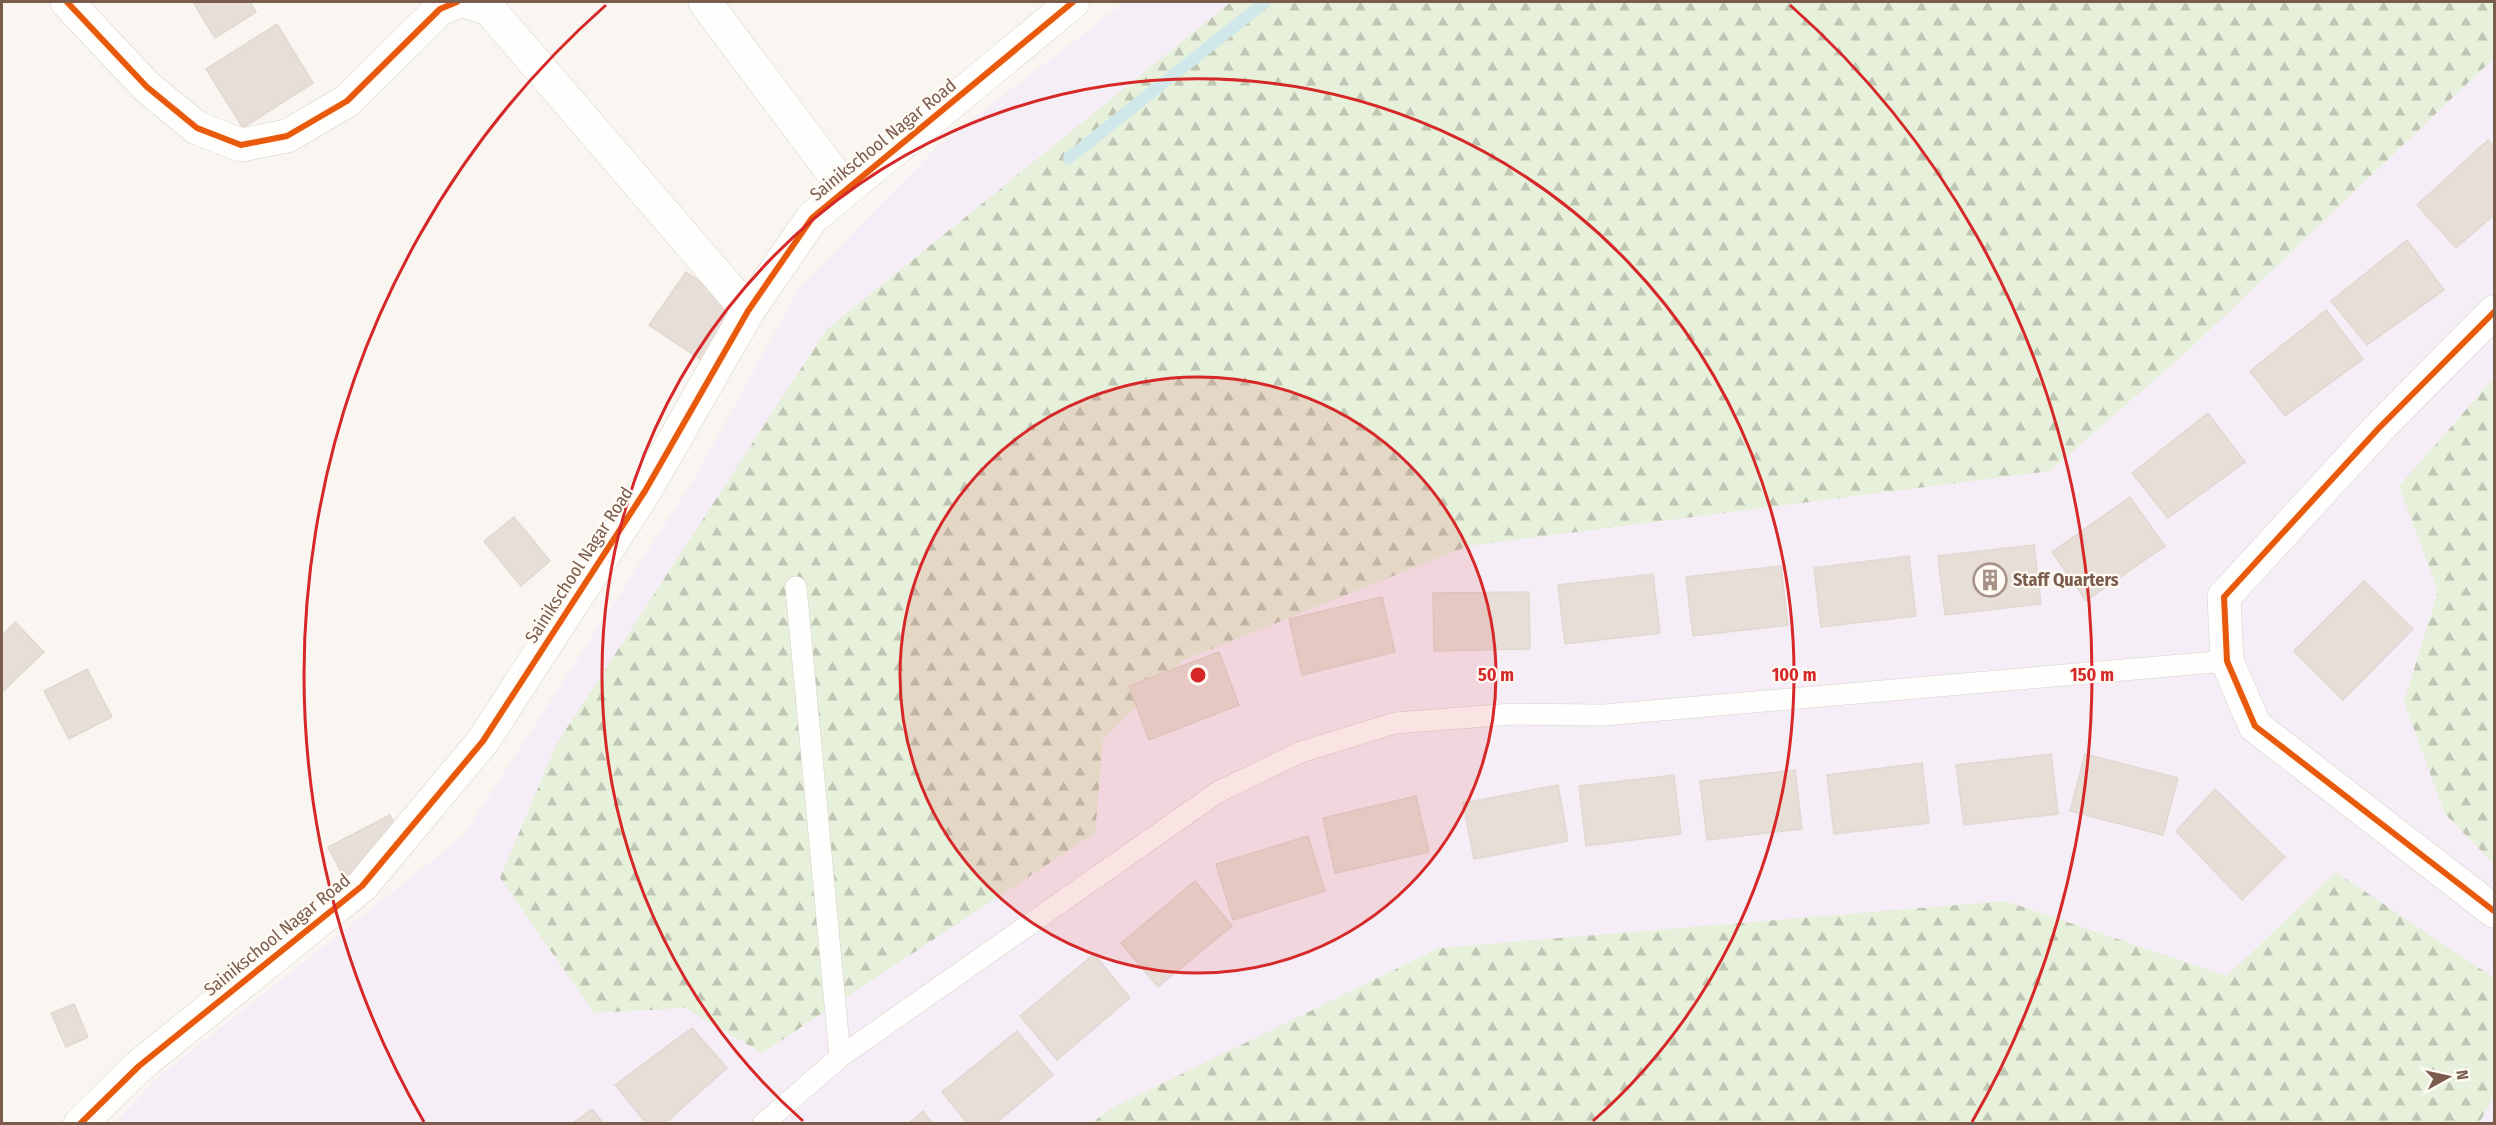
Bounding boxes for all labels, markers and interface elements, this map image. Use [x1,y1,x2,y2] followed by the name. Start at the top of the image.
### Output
[805,74,961,206] street label: Sainikschool Nagar Road
[520,483,638,647] street label: Sainikschool Nagar Road
[1972,562,2008,598] building icon: Staff Quarters
[2013,569,2119,591] place label: Staff Quarters
[1478,664,1514,686] text: 50 m
[1772,664,1816,686] text: 100 m
[2070,664,2114,686] text: 150 m
[1188,665,1208,685] centre of rings
[199,869,355,1001] street label: Sainikschool Nagar Road
[2418,1047,2478,1107] north arrow
[2452,1069,2472,1081] text: N

